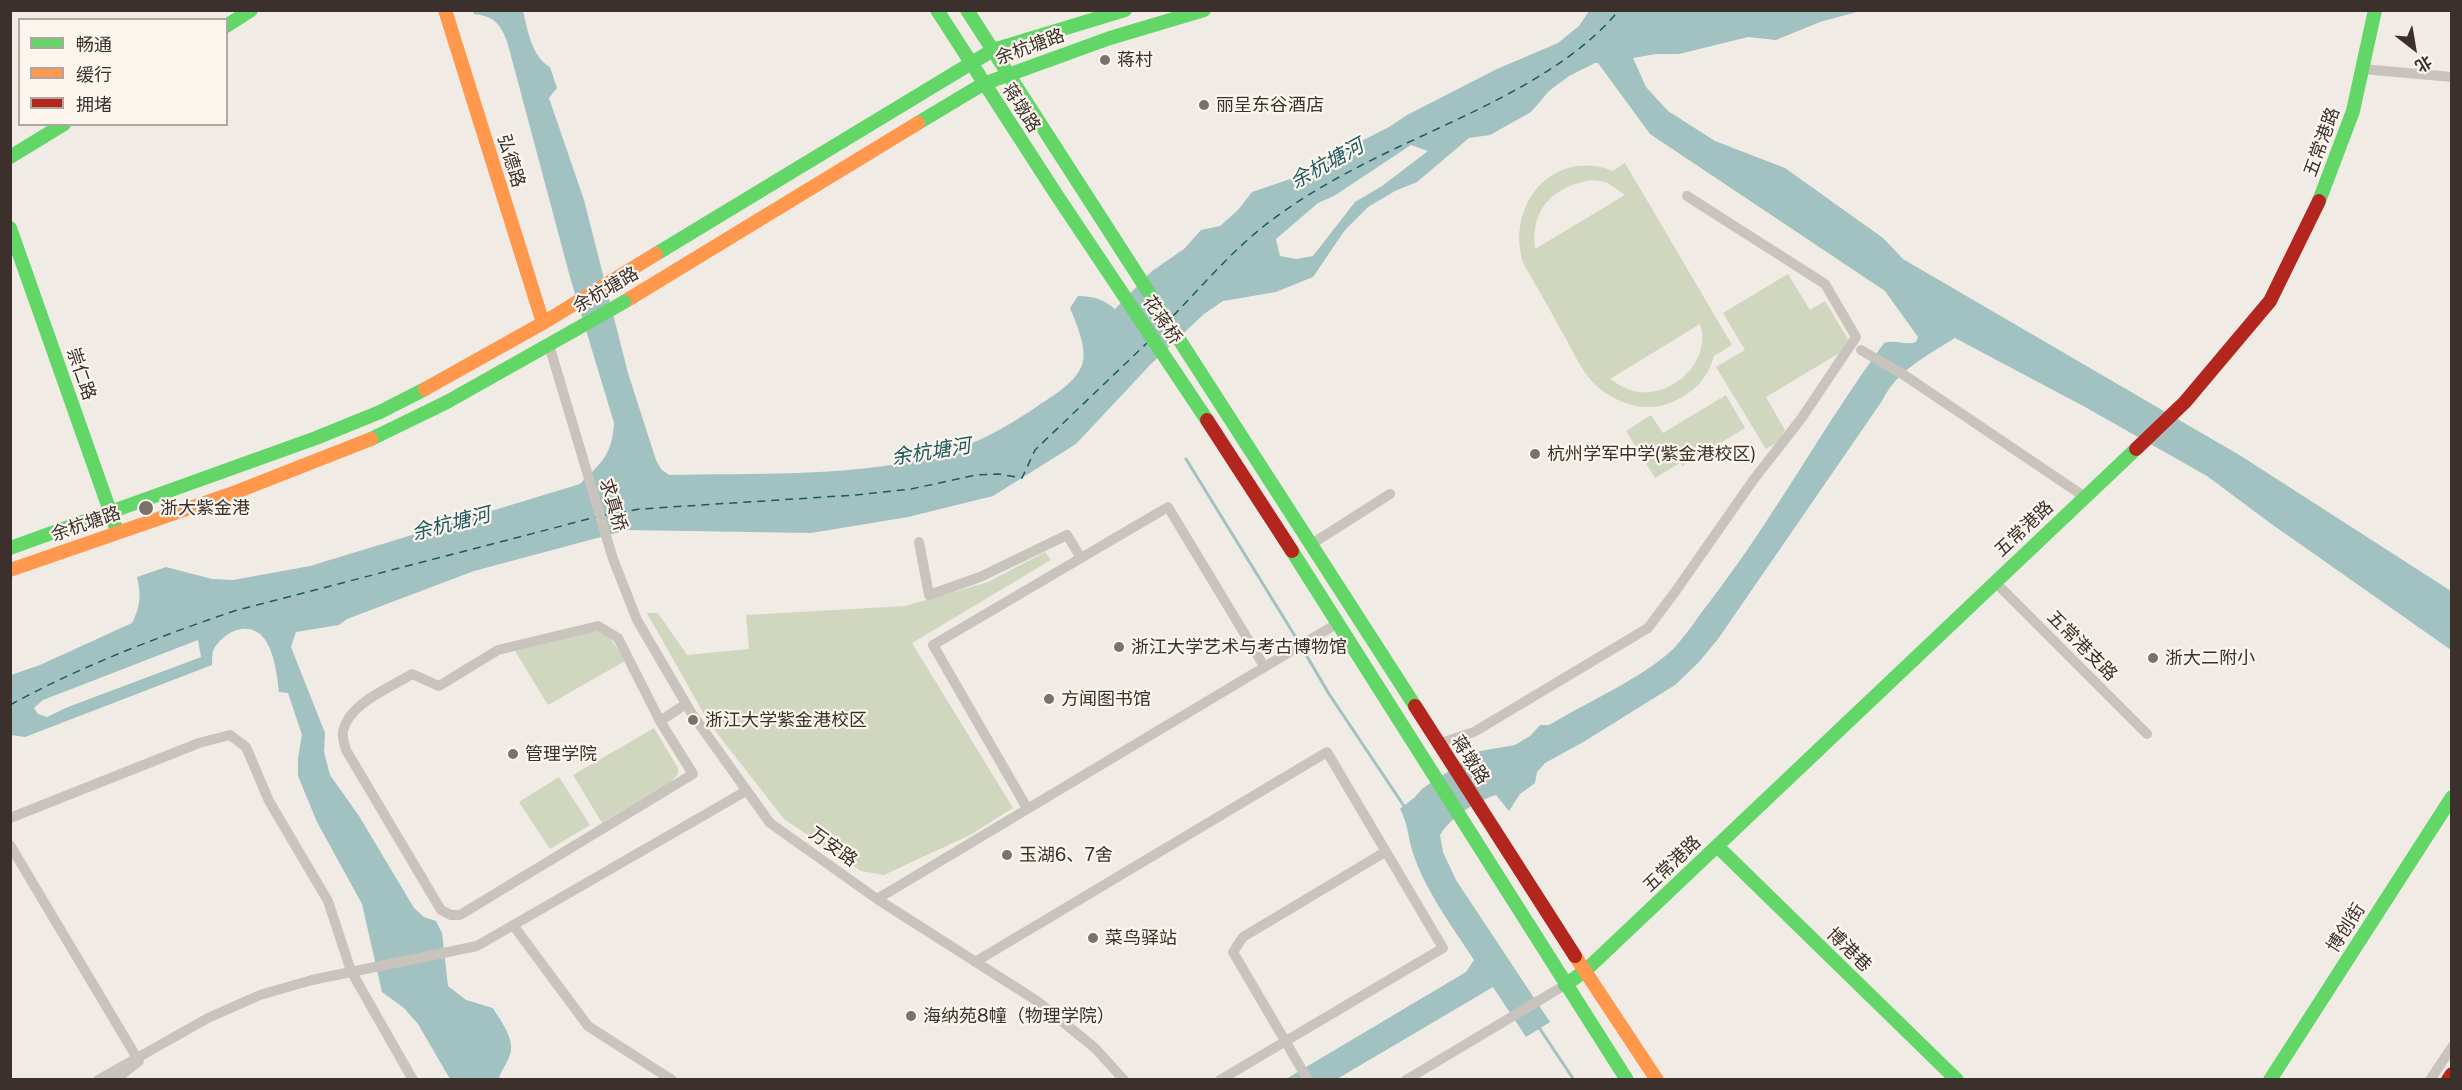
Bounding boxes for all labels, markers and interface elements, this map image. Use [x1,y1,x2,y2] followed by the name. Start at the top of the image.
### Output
[18,18,228,126] legend
[2384,18,2444,78] north arrow
[992,25,1068,69] street label: 余杭塘路
[76,34,112,55] text: 畅通
[1117,49,1153,71] place label: 蒋村
[2412,52,2435,76] text: 北
[1098,53,1112,67] marker: 蒋村
[76,64,112,85] text: 缓行
[997,79,1045,137] street label: 蒋墩路
[76,94,112,115] text: 拥堵
[1216,94,1324,116] place label: 丽呈东谷酒店
[1197,98,1211,112] marker: 丽呈东谷酒店
[2300,104,2344,180] street label: 五常港路
[493,132,529,190] street label: 弘德路
[1286,134,1368,194] water label: 余杭塘河
[569,263,643,317] street label: 余杭塘路
[1138,292,1186,348] street label: 花蒋桥
[62,345,100,403] street label: 崇仁路
[890,434,972,470] water label: 余杭塘河
[1547,443,1756,465] place label: 杭州学军中学(紫金港校区)
[1528,447,1542,461] marker: 杭州学军中学(紫金港校区)
[595,476,631,534] street label: 求真桥
[160,497,250,519] place label: 浙大紫金港
[1990,497,2058,561] street label: 五常港路
[137,499,155,517] marker: 浙大紫金港
[48,502,124,546] street label: 余杭塘路
[409,503,493,545] water label: 余杭塘河
[2043,607,2121,685] street label: 五常港支路
[1131,636,1347,658] place label: 浙江大学艺术与考古博物馆
[1112,640,1126,654] marker: 浙江大学艺术与考古博物馆
[2165,647,2255,669] place label: 浙大二附小
[2146,651,2160,665] marker: 浙大二附小
[1061,688,1151,710] place label: 方闻图书馆
[1042,692,1056,706] marker: 方闻图书馆
[705,709,867,731] place label: 浙江大学紫金港校区
[686,713,700,727] marker: 浙江大学紫金港校区
[1446,731,1494,789] street label: 蒋墩路
[525,743,597,765] place label: 管理学院
[506,747,520,761] marker: 管理学院
[805,823,861,871] street label: 万安路
[1639,831,1705,897] street label: 五常港路
[1019,844,1113,866] place label: 玉湖6、7舍
[1000,848,1014,862] marker: 玉湖6、7舍
[2322,899,2370,957] street label: 博创街
[1822,923,1876,977] street label: 博港巷
[1105,927,1177,949] place label: 菜鸟驿站
[1086,931,1100,945] marker: 菜鸟驿站
[923,1005,1115,1027] place label: 海纳苑8幢（物理学院）
[904,1009,918,1023] marker: 海纳苑8幢（物理学院）

